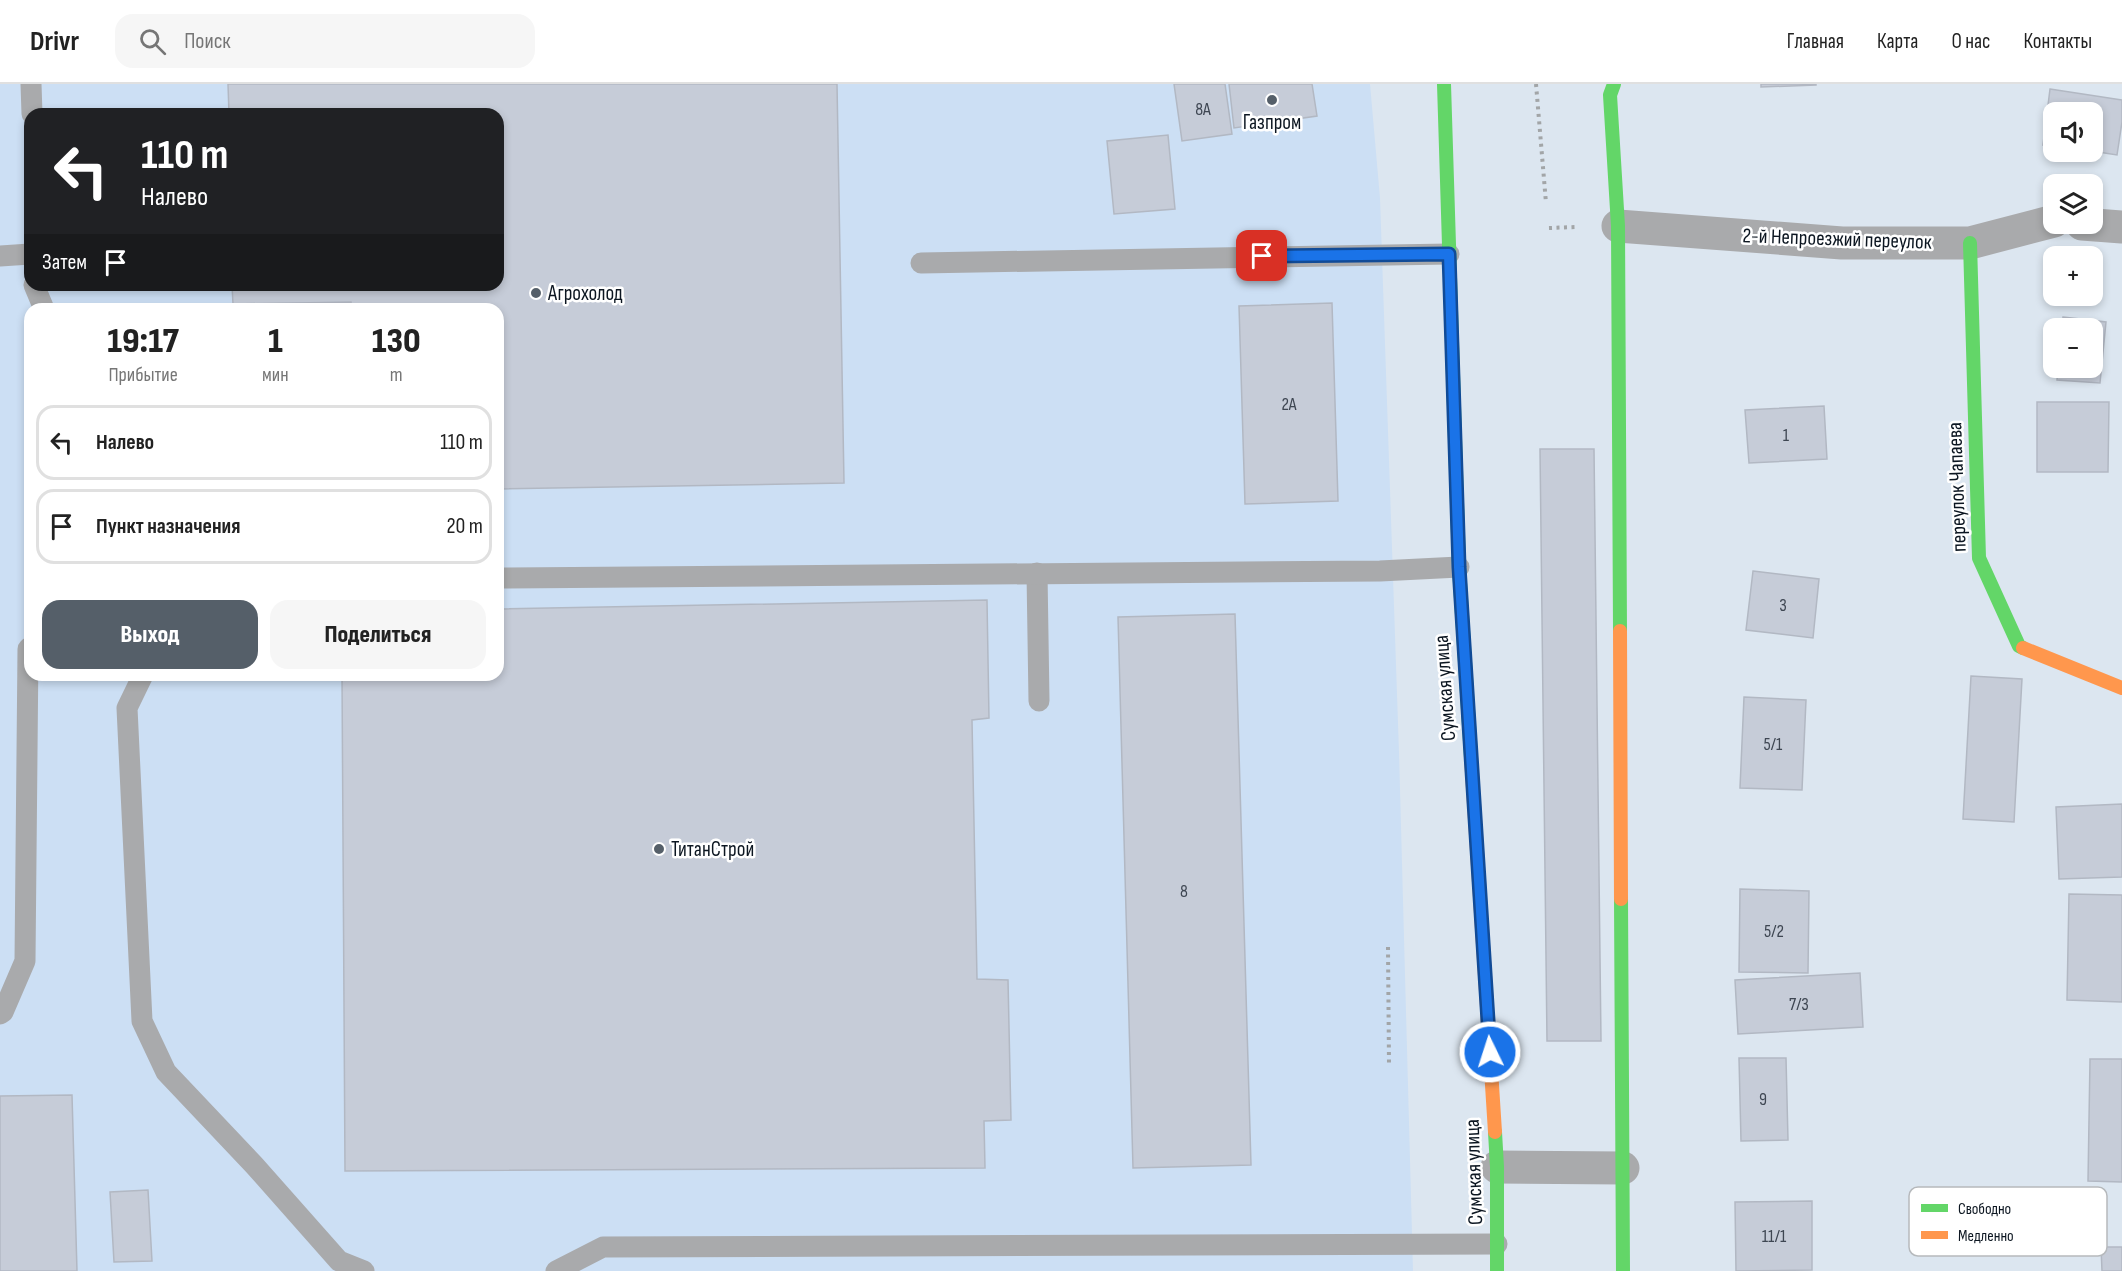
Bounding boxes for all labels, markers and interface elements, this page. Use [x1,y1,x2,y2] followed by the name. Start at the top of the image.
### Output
[115,14,535,68] search box
[30,25,79,58] text: Drivr
[136,25,169,58] icon: search
[184,28,231,55] text: Поиск
[1787,29,1844,54] text: Главная
[1877,29,1918,54] text: Карта
[1951,29,1990,54] text: О нас
[2023,29,2092,54] text: Контакты
[1265,93,1279,107] marker: Газпром
[1195,99,1211,120] house number: 8А
[2043,102,2103,378] map controls
[2043,102,2103,162] button: sound
[1243,110,1301,135] place label: Газпром
[141,130,228,181] text: 110 m
[42,132,120,210] icon: left
[2043,174,2103,234] button: layers
[141,181,208,213] text: Налево
[1742,223,1932,255] street label: 2-й Непроезжий переулок
[1236,230,1287,281] pin
[1245,239,1278,272] icon: arrive
[99,246,132,279] icon: arrive
[2043,246,2103,306] button: +
[42,249,87,276] text: Затем
[547,281,623,306] place label: Агрохолод
[529,286,543,300] marker: Агрохолод
[2043,318,2103,378] button: −
[107,320,179,363] text: 19:17
[268,320,283,363] text: 1
[372,320,421,363] text: 130
[108,363,178,387] text: Прибытие
[262,363,289,387] text: мин
[390,363,403,387] text: m
[1281,394,1297,415] house number: 2А
[1942,422,1972,552] street label: переулок Чапаева
[1783,425,1790,446] house number: 1
[45,426,78,459] icon: left
[96,429,154,456] text: Налево
[440,429,483,456] text: 110 m
[45,510,78,543] icon: arrive
[96,513,240,540] text: Пункт назначения
[447,513,483,540] text: 20 m
[1779,595,1787,616] house number: 3
[42,600,258,669] button: Выход
[270,600,486,669] button: Поделиться
[1429,634,1461,742] street label: Сумская улица
[1764,734,1783,755] house number: 5/1
[671,837,754,862] place label: ТитанСтрой
[652,842,666,856] marker: ТитанСтрой
[1180,881,1188,902] house number: 8
[1764,921,1784,942] house number: 5/2
[1789,994,1809,1015] house number: 7/3
[1458,1020,1522,1084] position arrow
[1759,1089,1767,1110] house number: 9
[1460,1119,1488,1225] street label: Сумская улица
[1909,1187,2107,1256] legend
[1958,1200,2011,1219] text: Свободно
[1762,1226,1787,1247] house number: 11/1
[1958,1227,2014,1246] text: Медленно

